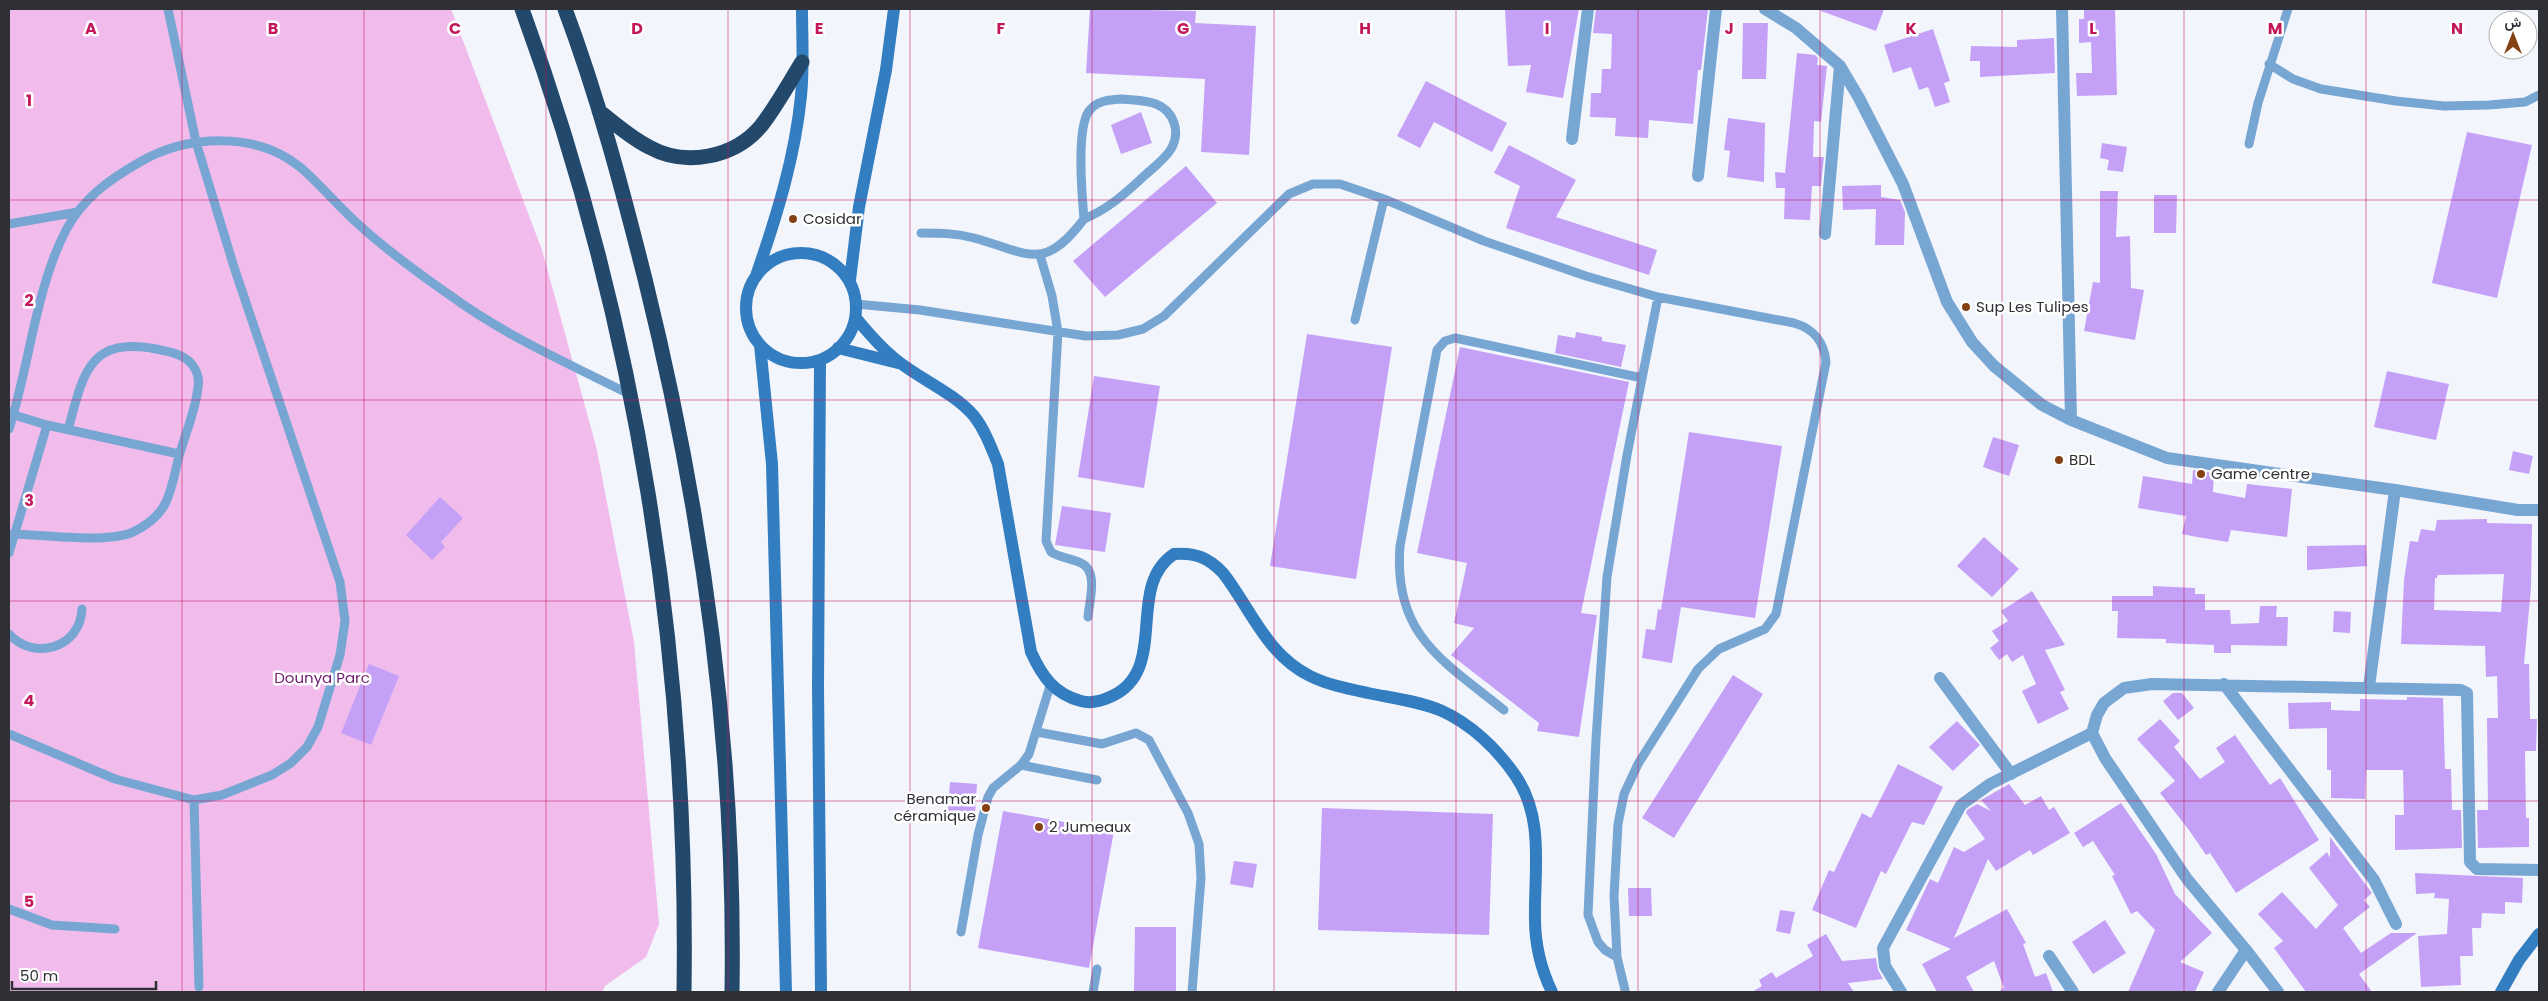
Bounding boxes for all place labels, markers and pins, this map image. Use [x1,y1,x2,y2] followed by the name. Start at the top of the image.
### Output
[803,208,862,229] place label: Cosidar
[787,213,799,225] marker: Cosidar
[1976,296,2089,317] place label: Sup Les Tulipes
[1960,301,1972,313] marker: Sup Les Tulipes
[2069,449,2096,470] place label: BDL
[2053,454,2065,466] marker: BDL
[2211,463,2310,484] place label: Game centre
[2195,468,2207,480] marker: Game centre
[894,788,976,826] place label: Benamar céramique
[980,802,992,814] marker: Benamar céramique
[1049,816,1131,837] place label: 2 Jumeaux
[1033,821,1045,833] marker: 2 Jumeaux

